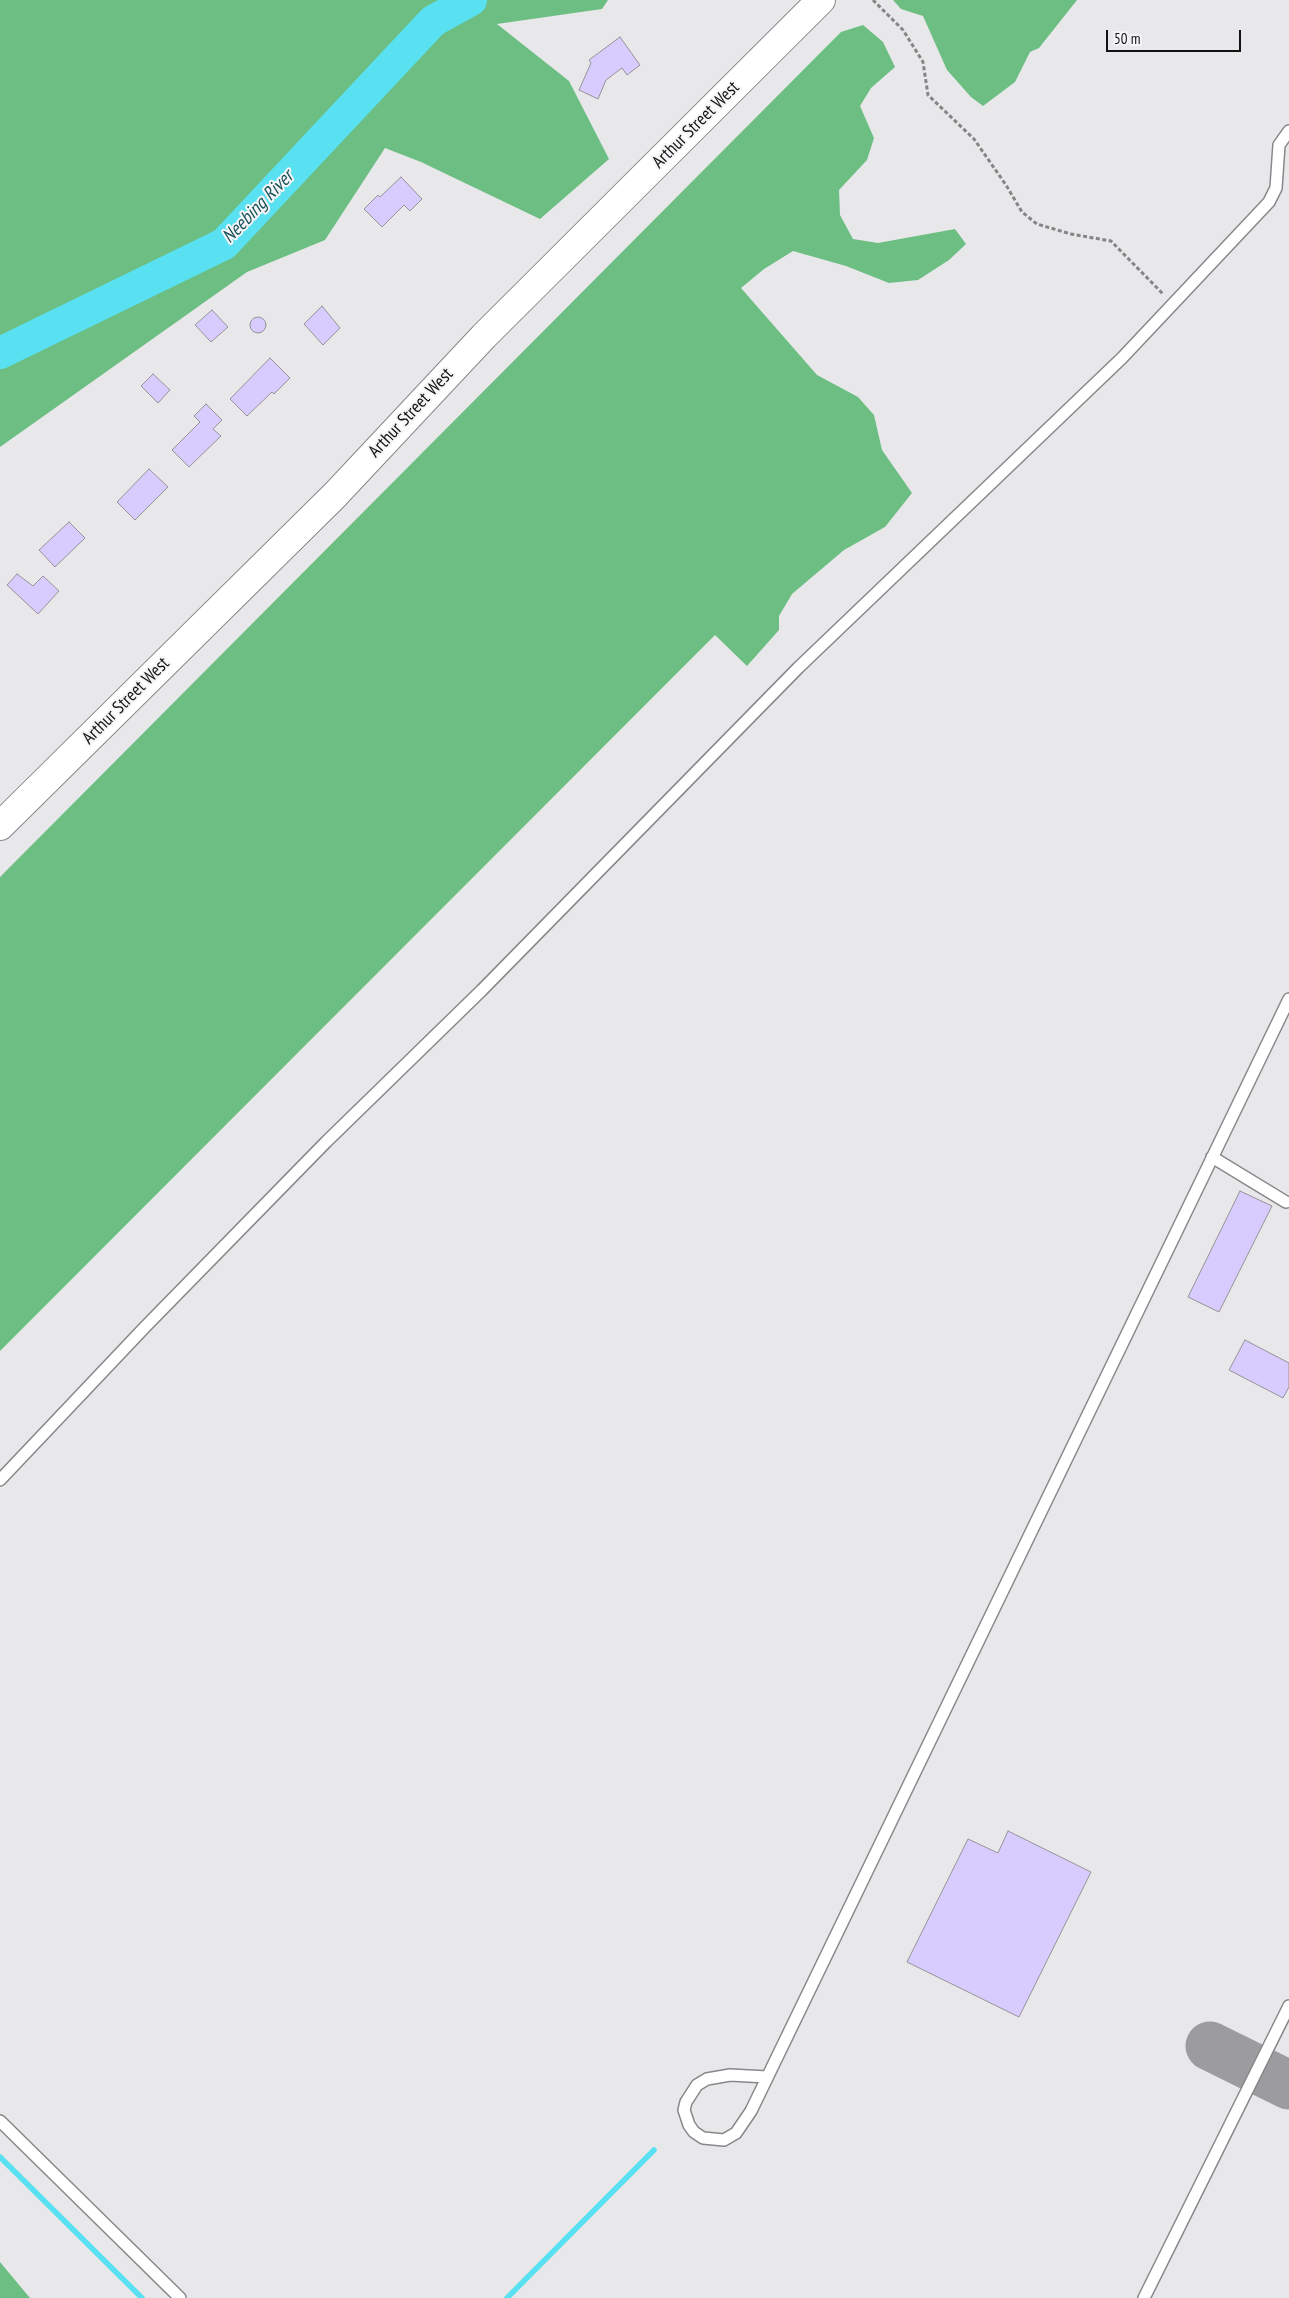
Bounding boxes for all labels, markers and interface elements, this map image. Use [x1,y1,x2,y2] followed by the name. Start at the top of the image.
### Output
[1109,20,1244,52] scale bar
[1114,29,1140,48] text: 50 m
[648,77,744,173] street label: Arthur Street West
[218,166,298,248] water label: Neebing River
[364,364,458,462] street label: Arthur Street West
[78,653,174,749] street label: Arthur Street West

